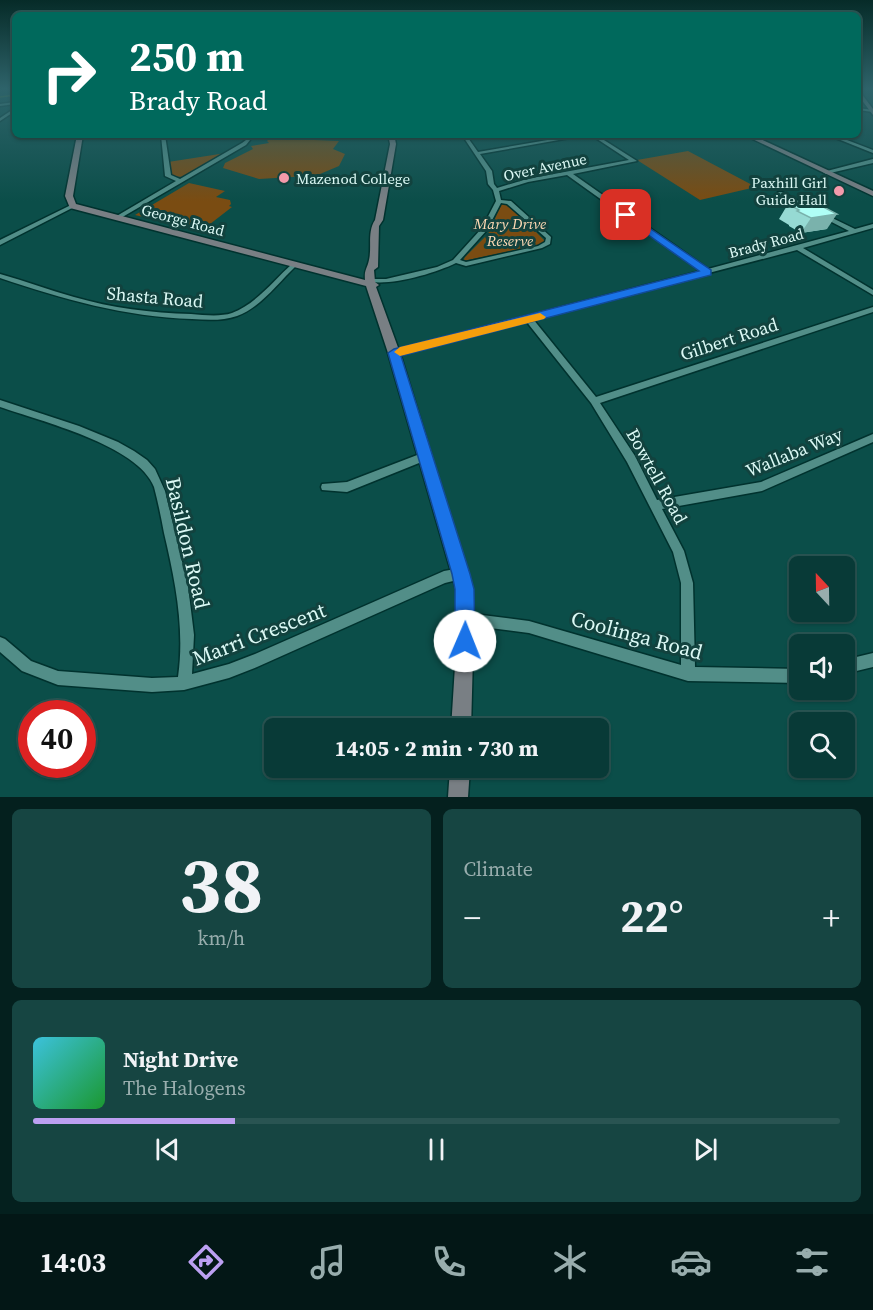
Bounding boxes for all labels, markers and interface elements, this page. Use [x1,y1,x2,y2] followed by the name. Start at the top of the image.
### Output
[129,27,244,85] text: 250 m
[30,36,108,114] icon: right
[129,82,267,119] text: Brady Road
[501,148,589,186] street label: Over Avenue
[296,168,410,189] place label: Mazenod College
[277,171,291,185] marker: Mazenod College
[751,172,828,210] place label: Paxhill Girl Guide Hall
[832,184,846,198] marker: Paxhill Girl Guide Hall
[600,189,651,240] pin
[609,198,642,231] icon: arrive
[139,199,227,241] street label: George Road
[473,213,546,251] park label: Mary Drive Reserve
[726,223,806,263] street label: Brady Road
[106,280,204,314] street label: Shasta Road
[677,311,781,367] street label: Gilbert Road
[742,421,847,483] street label: Wallaba Way
[620,424,694,528] street label: Bowtell Road
[159,474,217,612] street label: Basildon Road
[789,556,855,622] north arrow
[789,556,855,778] map controls
[188,595,330,673] street label: Marri Crescent
[568,604,706,666] street label: Coolinga Road
[433,609,497,673] position arrow
[789,634,855,700] button: sound
[18,700,96,778] speed limit sign: 40
[789,712,855,778] button: search
[335,733,538,763] text: 14:05 · 2 min · 730 m
[179,831,264,938] text: 38
[464,855,533,883] text: Climate
[620,885,684,947] text: 22°
[464,895,481,940] text: −
[822,895,840,940] text: +
[197,924,245,952] text: km/h
[123,1044,238,1074] text: Night Drive
[123,1074,246,1102] text: The Halogens
[151,1133,184,1166] icon: previous
[420,1133,453,1166] icon: pause
[689,1133,722,1166] icon: next
[185,1241,227,1283] icon: directions
[307,1241,349,1283] icon: music
[428,1241,470,1283] icon: phone
[549,1241,591,1283] icon: climate
[670,1241,712,1283] icon: car
[791,1241,833,1283] icon: filters
[40,1244,106,1281] text: 14:03

